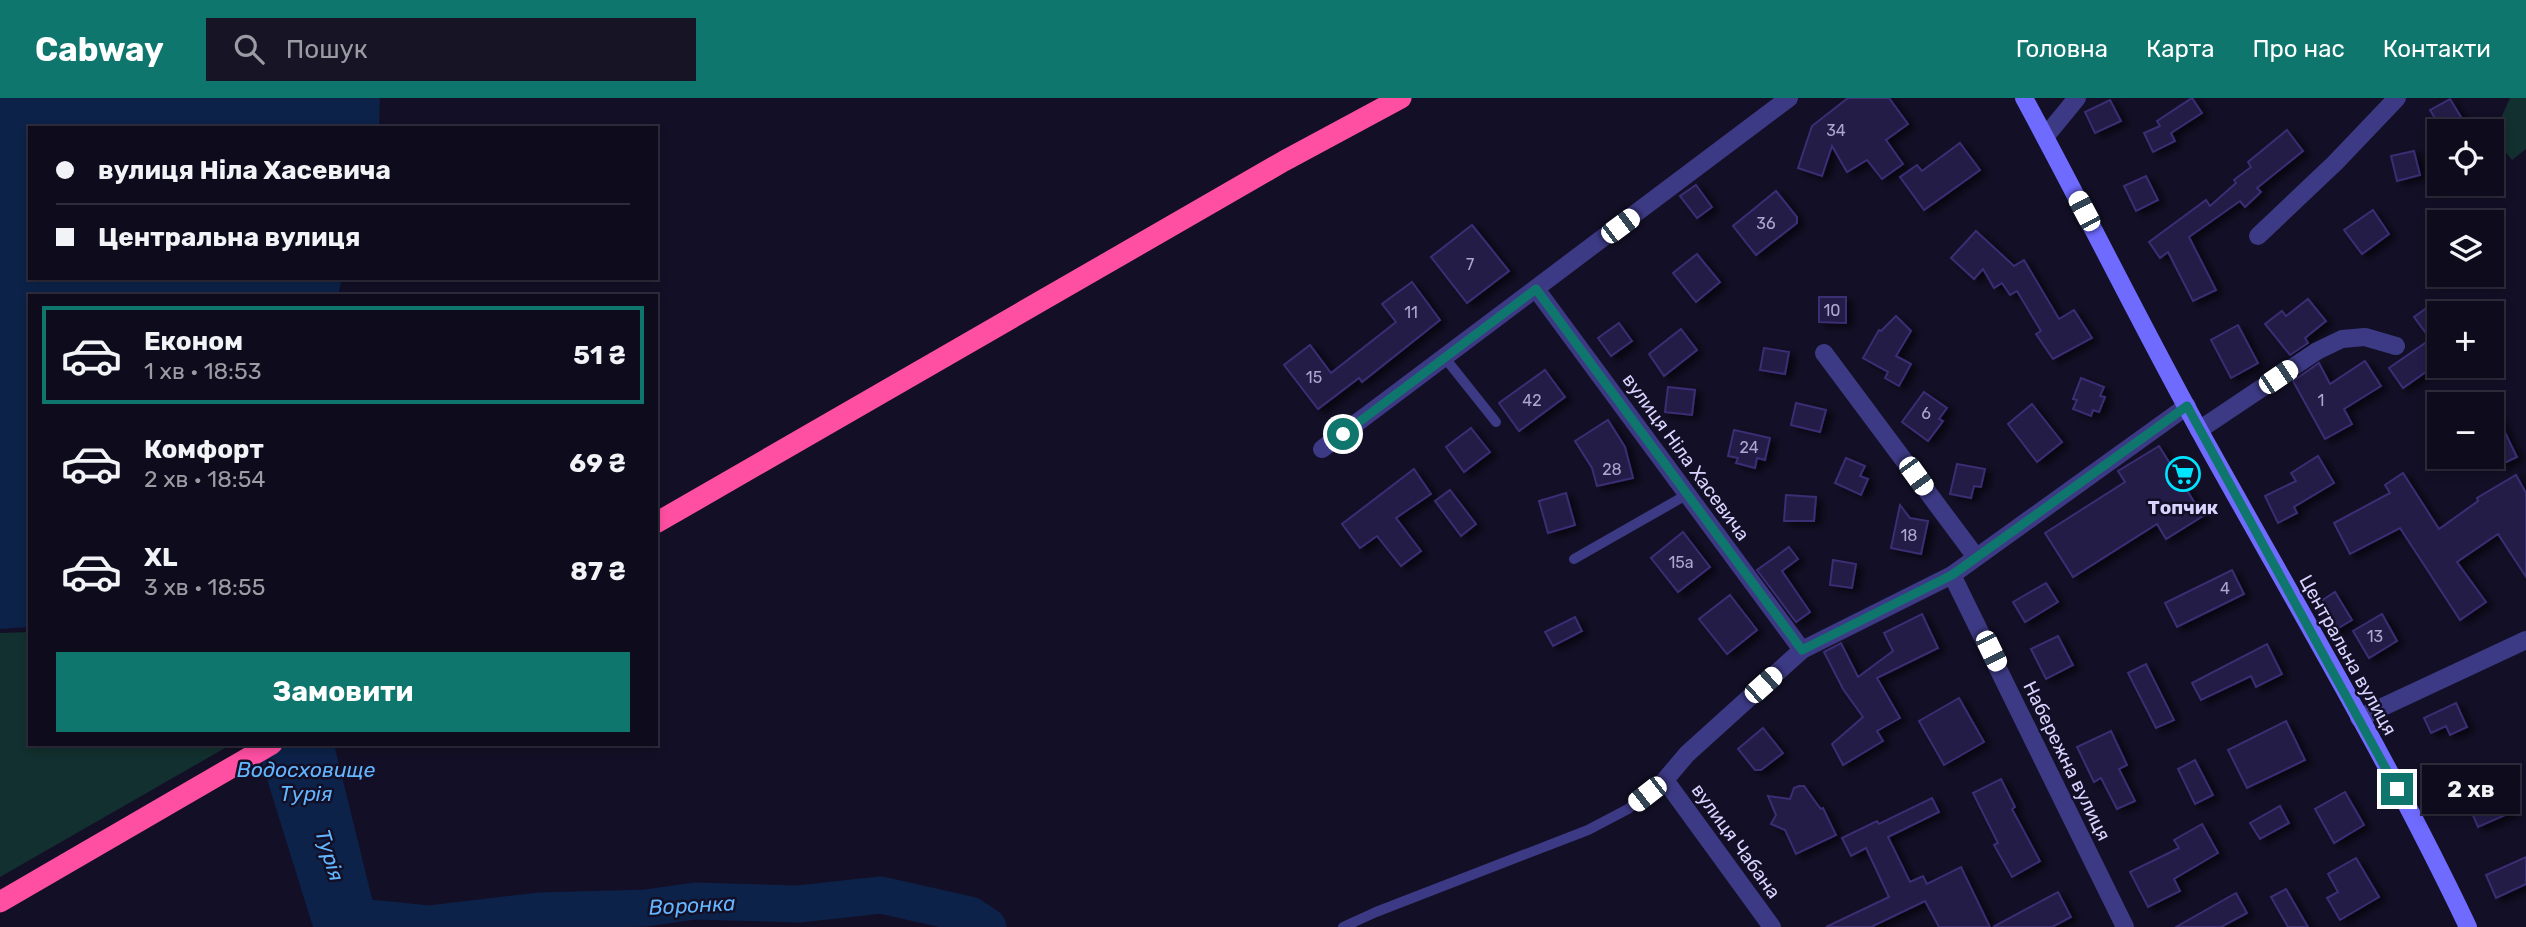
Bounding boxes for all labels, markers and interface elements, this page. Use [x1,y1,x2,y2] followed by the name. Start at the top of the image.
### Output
[206,18,696,81] search box
[35,30,164,69] text: Cabway
[230,30,268,68] icon: search
[286,34,368,65] text: Пошук
[2016,35,2108,63] text: Головна
[2146,35,2214,63] text: Карта
[2252,35,2345,63] text: Про нас
[2383,35,2491,63] text: Контакти
[2427,119,2504,469] map controls
[2427,119,2504,196] button: locate
[1826,121,1846,140] house number: 34
[98,155,391,186] text: вулиця Ніла Хасевича
[2065,188,2104,234] car
[1597,205,1644,247] car
[2427,210,2504,287] button: layers
[1756,214,1776,233] house number: 36
[98,222,360,253] text: Центральна вулиця
[1466,255,1474,274] house number: 7
[1823,301,1841,320] house number: 10
[2427,301,2504,378] button: +
[1404,303,1418,322] house number: 11
[60,324,123,387] icon: car
[144,326,243,357] text: Економ
[573,340,626,371] text: 51 ₴
[144,357,261,385] text: 1 хв · 18:53
[2255,357,2302,397] car
[1306,368,1322,387] house number: 15
[1618,369,1754,545] street label: вулиця Ніла Хасевича
[1522,391,1542,410] house number: 42
[2318,391,2324,410] house number: 1
[2427,392,2504,469] button: −
[1921,404,1931,423] house number: 6
[1327,418,1359,450] route start
[60,432,123,495] icon: car
[144,434,264,465] text: Комфорт
[1739,438,1759,457] house number: 24
[569,448,626,479] text: 69 ₴
[1896,453,1937,499] car
[2164,455,2202,493] supermarket icon: Топчик
[1602,460,1622,479] house number: 28
[144,465,266,493] text: 2 хв · 18:54
[2148,496,2219,519] place label: Топчик
[1900,526,1918,545] house number: 18
[60,540,123,603] icon: car
[144,542,177,573] text: XL
[1668,553,1694,572] house number: 15а
[570,556,626,587] text: 87 ₴
[2294,571,2402,739] street label: Центральна вулиця
[144,573,265,601] text: 3 хв · 18:55
[2220,579,2230,598] house number: 4
[2367,627,2383,646] house number: 13
[1973,628,2010,674] car
[56,652,630,732] button: Замовити
[1741,663,1786,707] car
[2018,677,2116,845] street label: Набережна вулиця
[237,757,375,806] water label: Водосховище Турія
[2422,764,2520,814] callout: 2 хв
[1624,773,1671,815] car
[2381,773,2413,805] route end
[2447,775,2495,803] text: 2 хв
[1687,779,1785,903] street label: вулиця Чабана
[310,826,350,884] water label: Турія
[648,890,736,920] water label: Воронка

